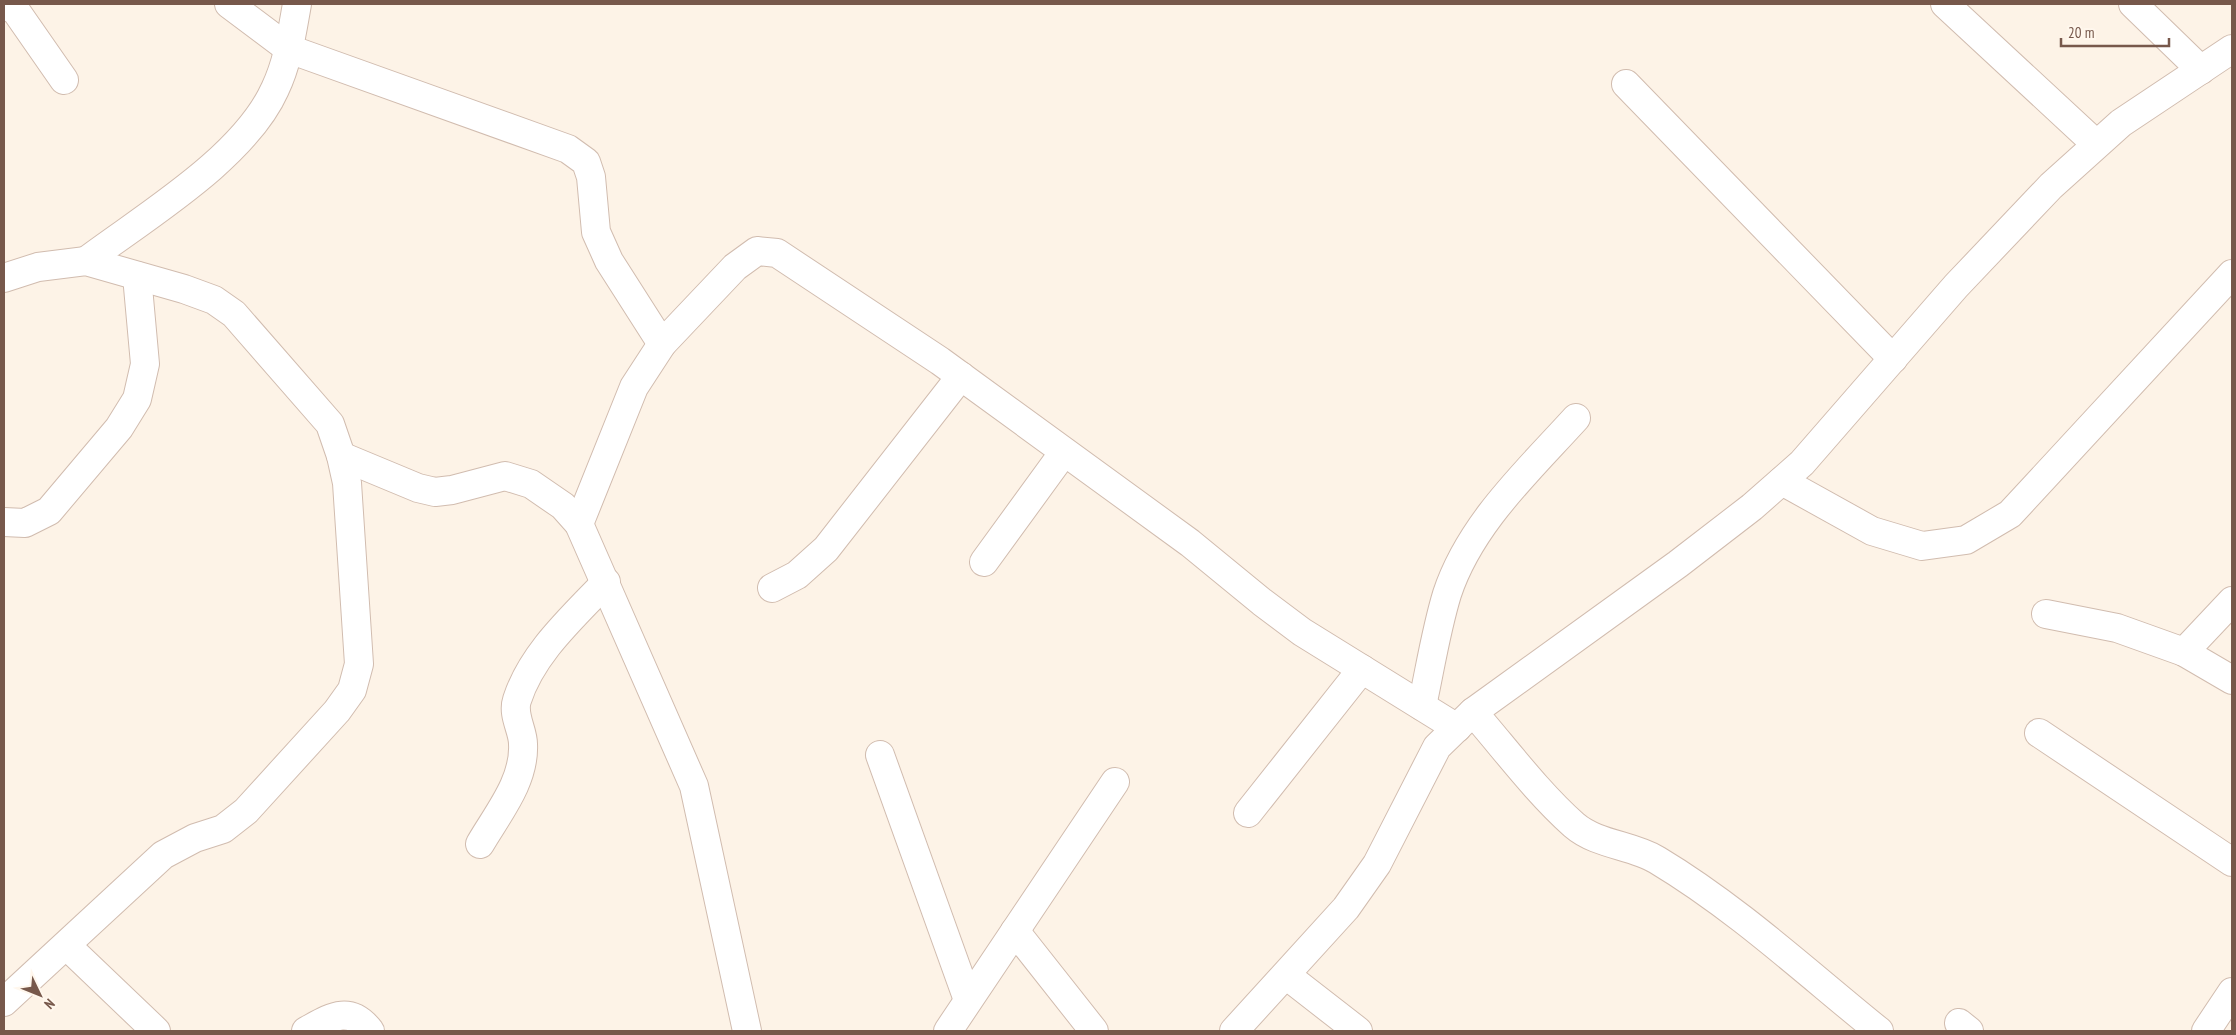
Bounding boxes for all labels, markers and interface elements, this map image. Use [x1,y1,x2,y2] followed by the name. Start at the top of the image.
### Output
[2061,15,2168,47] scale bar
[2068,23,2094,42] text: 20 m
[15,970,65,1020] north arrow
[40,995,59,1013] text: N

